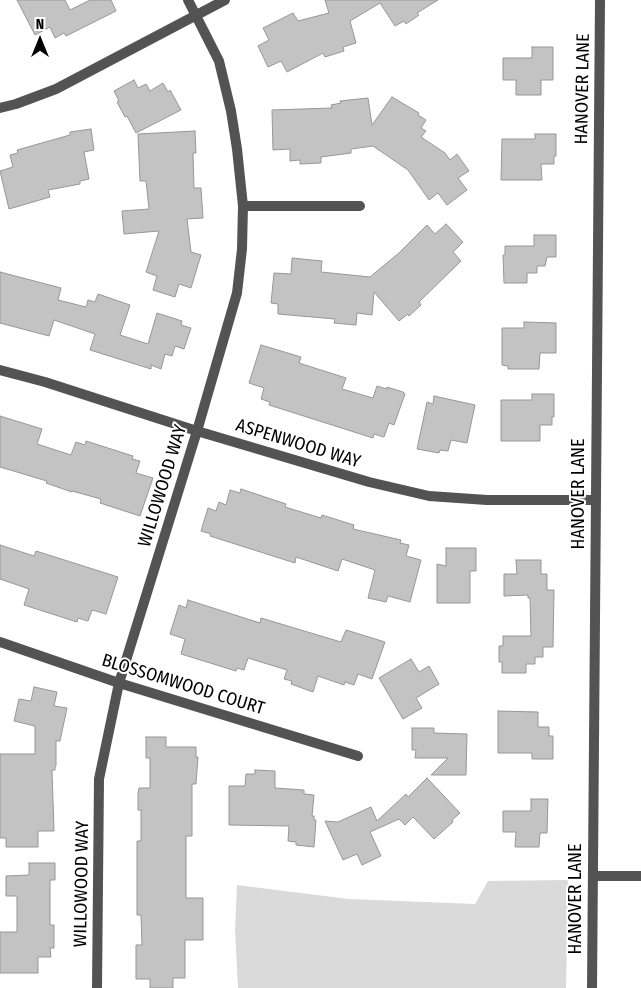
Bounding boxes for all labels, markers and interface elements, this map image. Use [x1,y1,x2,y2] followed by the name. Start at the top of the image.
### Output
[15,15,65,65] north arrow
[36,16,44,33] text: N
[571,33,595,145] street label: HANOVER LANE
[233,415,363,473] street label: ASPENWOOD WAY
[134,422,192,550] street label: WILLOWOOD WAY
[568,439,590,549] street label: HANOVER LANE
[99,650,267,720] street label: BLOSSOMWOOD COURT
[70,821,94,947] street label: WILLOWOOD WAY
[565,844,587,954] street label: HANOVER LANE

